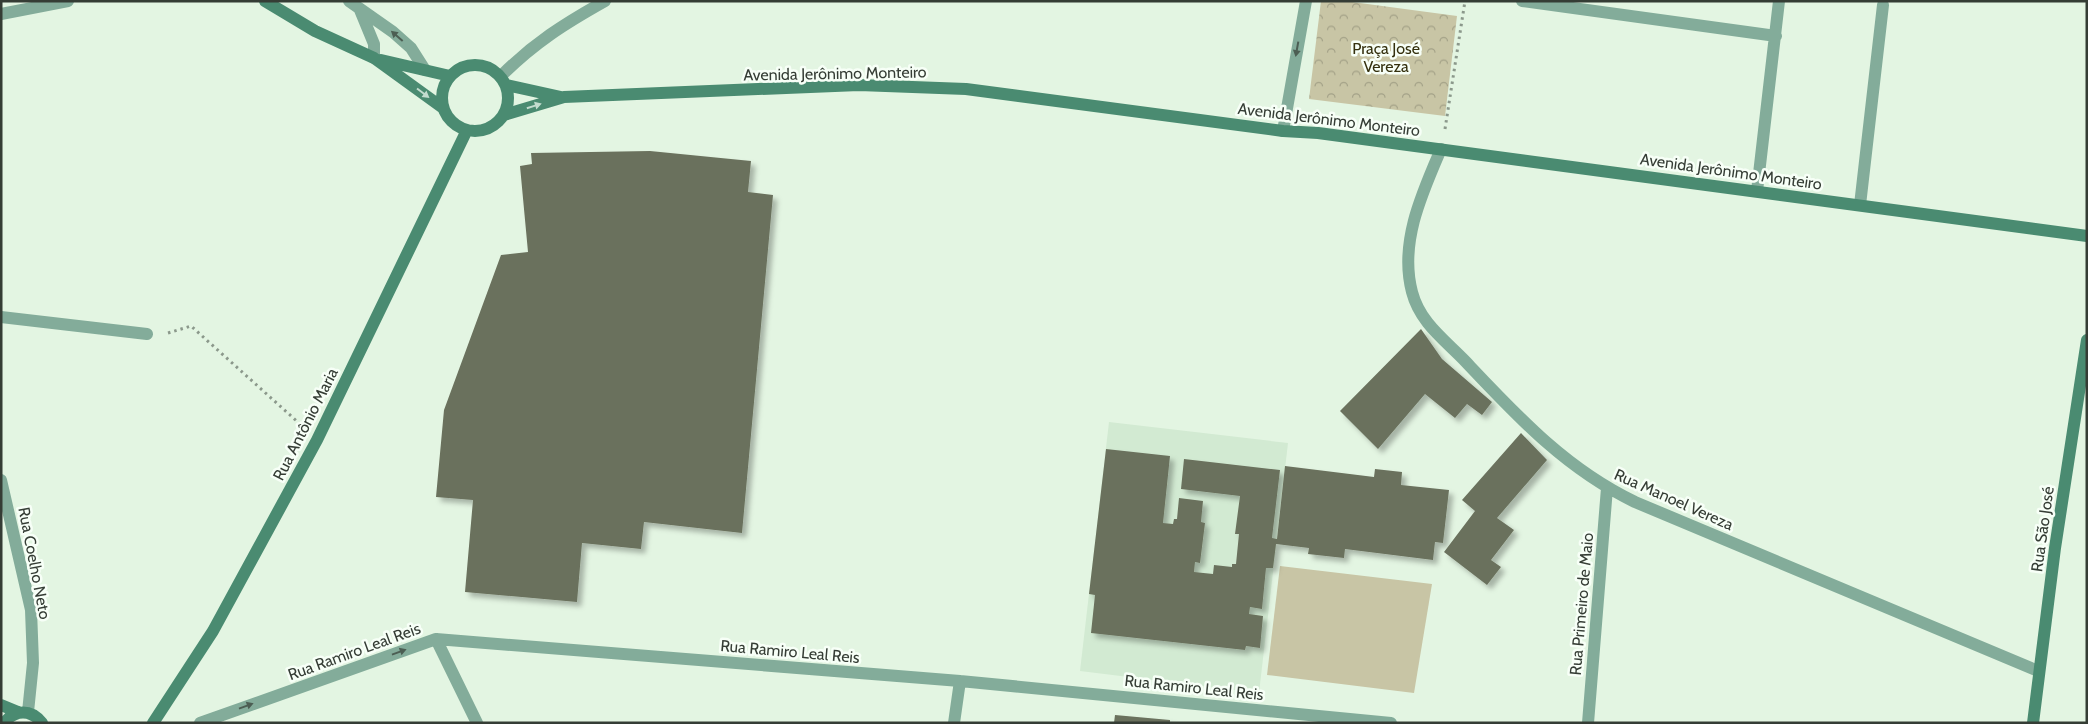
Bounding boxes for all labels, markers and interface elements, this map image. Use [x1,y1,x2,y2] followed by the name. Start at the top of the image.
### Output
[390,30,403,41] one-way arrow
[1352,39,1420,76] park label: Praça José Vereza
[1293,42,1301,58] one-way arrow
[743,62,927,85] street label: Avenida Jerônimo Monteiro
[416,88,430,98] one-way arrow
[1237,99,1421,140] street label: Avenida Jerônimo Monteiro
[526,102,541,110] one-way arrow
[1639,149,1823,194] street label: Avenida Jerônimo Monteiro
[269,365,342,483] street label: Rua Antônio Maria
[1611,465,1737,534] street label: Rua Manoel Vereza
[2027,485,2058,573] street label: Rua São José
[14,505,55,621] street label: Rua Coelho Neto
[1566,532,1597,676] street label: Rua Primeiro de Maio
[285,619,423,684] street label: Rua Ramiro Leal Reis
[720,636,861,667] street label: Rua Ramiro Leal Reis
[392,648,407,656] one-way arrow
[1123,671,1265,704] street label: Rua Ramiro Leal Reis
[238,702,253,710] one-way arrow

